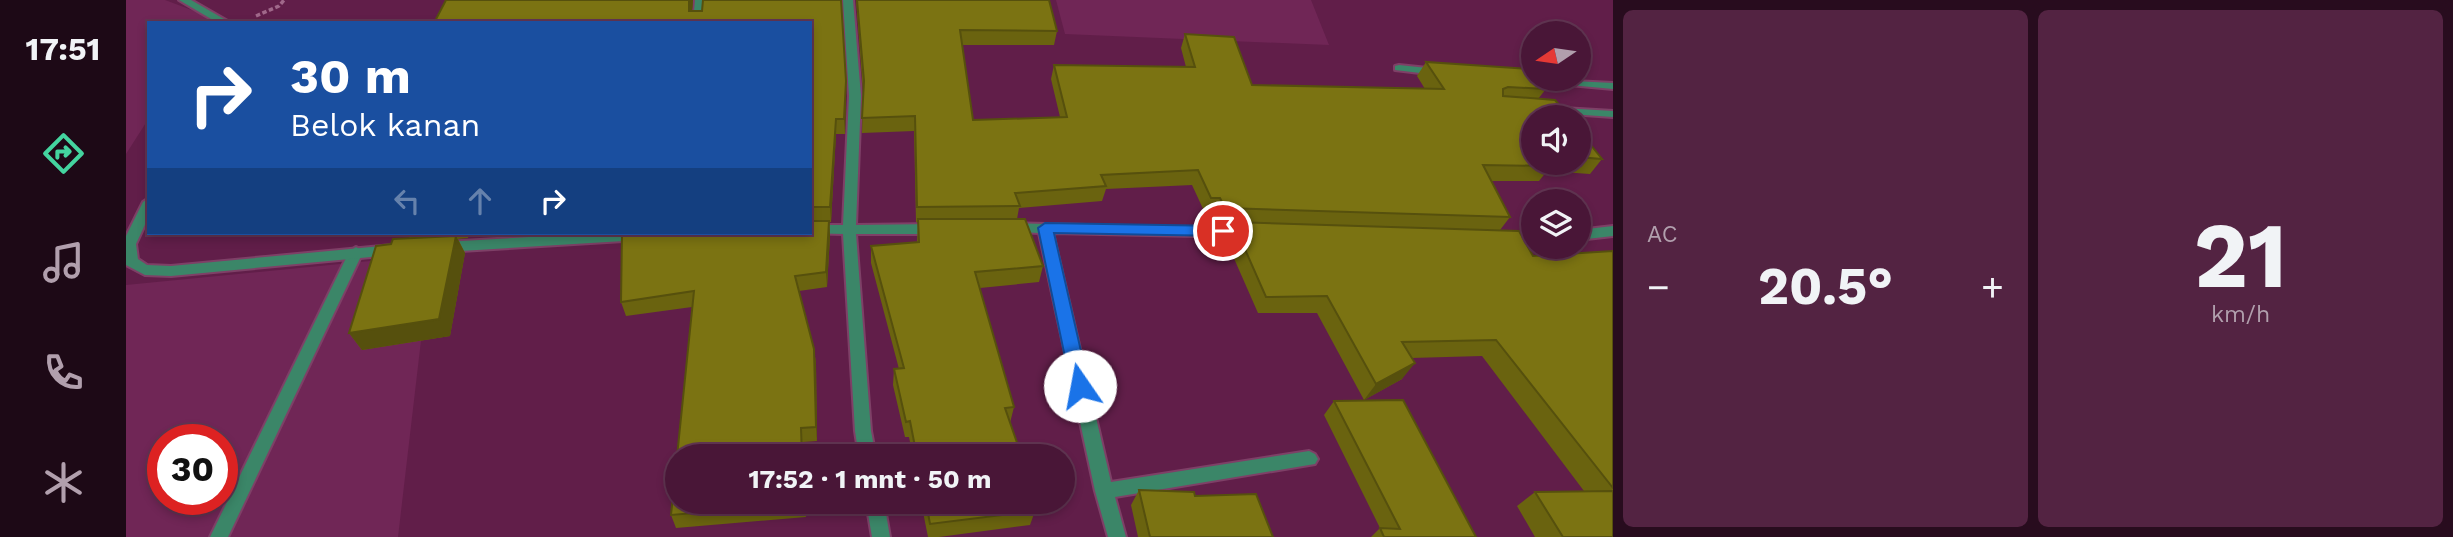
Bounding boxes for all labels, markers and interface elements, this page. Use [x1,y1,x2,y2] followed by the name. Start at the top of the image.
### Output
[1521,21,1591,91] north arrow
[1521,21,1591,259] map controls
[26,30,100,68] text: 17:51
[290,47,411,105] text: 30 m
[175,49,266,140] icon: right
[1521,105,1591,175] button: sound
[290,106,480,144] text: Belok kanan
[39,129,88,178] icon: directions
[388,182,426,220] icon: left
[461,182,499,220] icon: ahead
[534,182,572,220] icon: right
[1521,189,1591,259] button: layers
[1193,201,1253,261] pin
[2194,202,2287,309] text: 21
[1204,212,1242,250] icon: arrive
[1647,221,1677,248] text: AC
[39,238,88,287] icon: music
[1758,256,1893,317] text: 20.5°
[1647,265,1670,309] text: −
[1981,265,2004,309] text: +
[2211,301,2270,328] text: km/h
[39,348,88,397] icon: phone
[1043,349,1117,423] position arrow
[147,424,238,515] speed limit sign: 30
[39,458,88,507] icon: climate
[748,464,992,494] text: 17:52 · 1 mnt · 50 m

